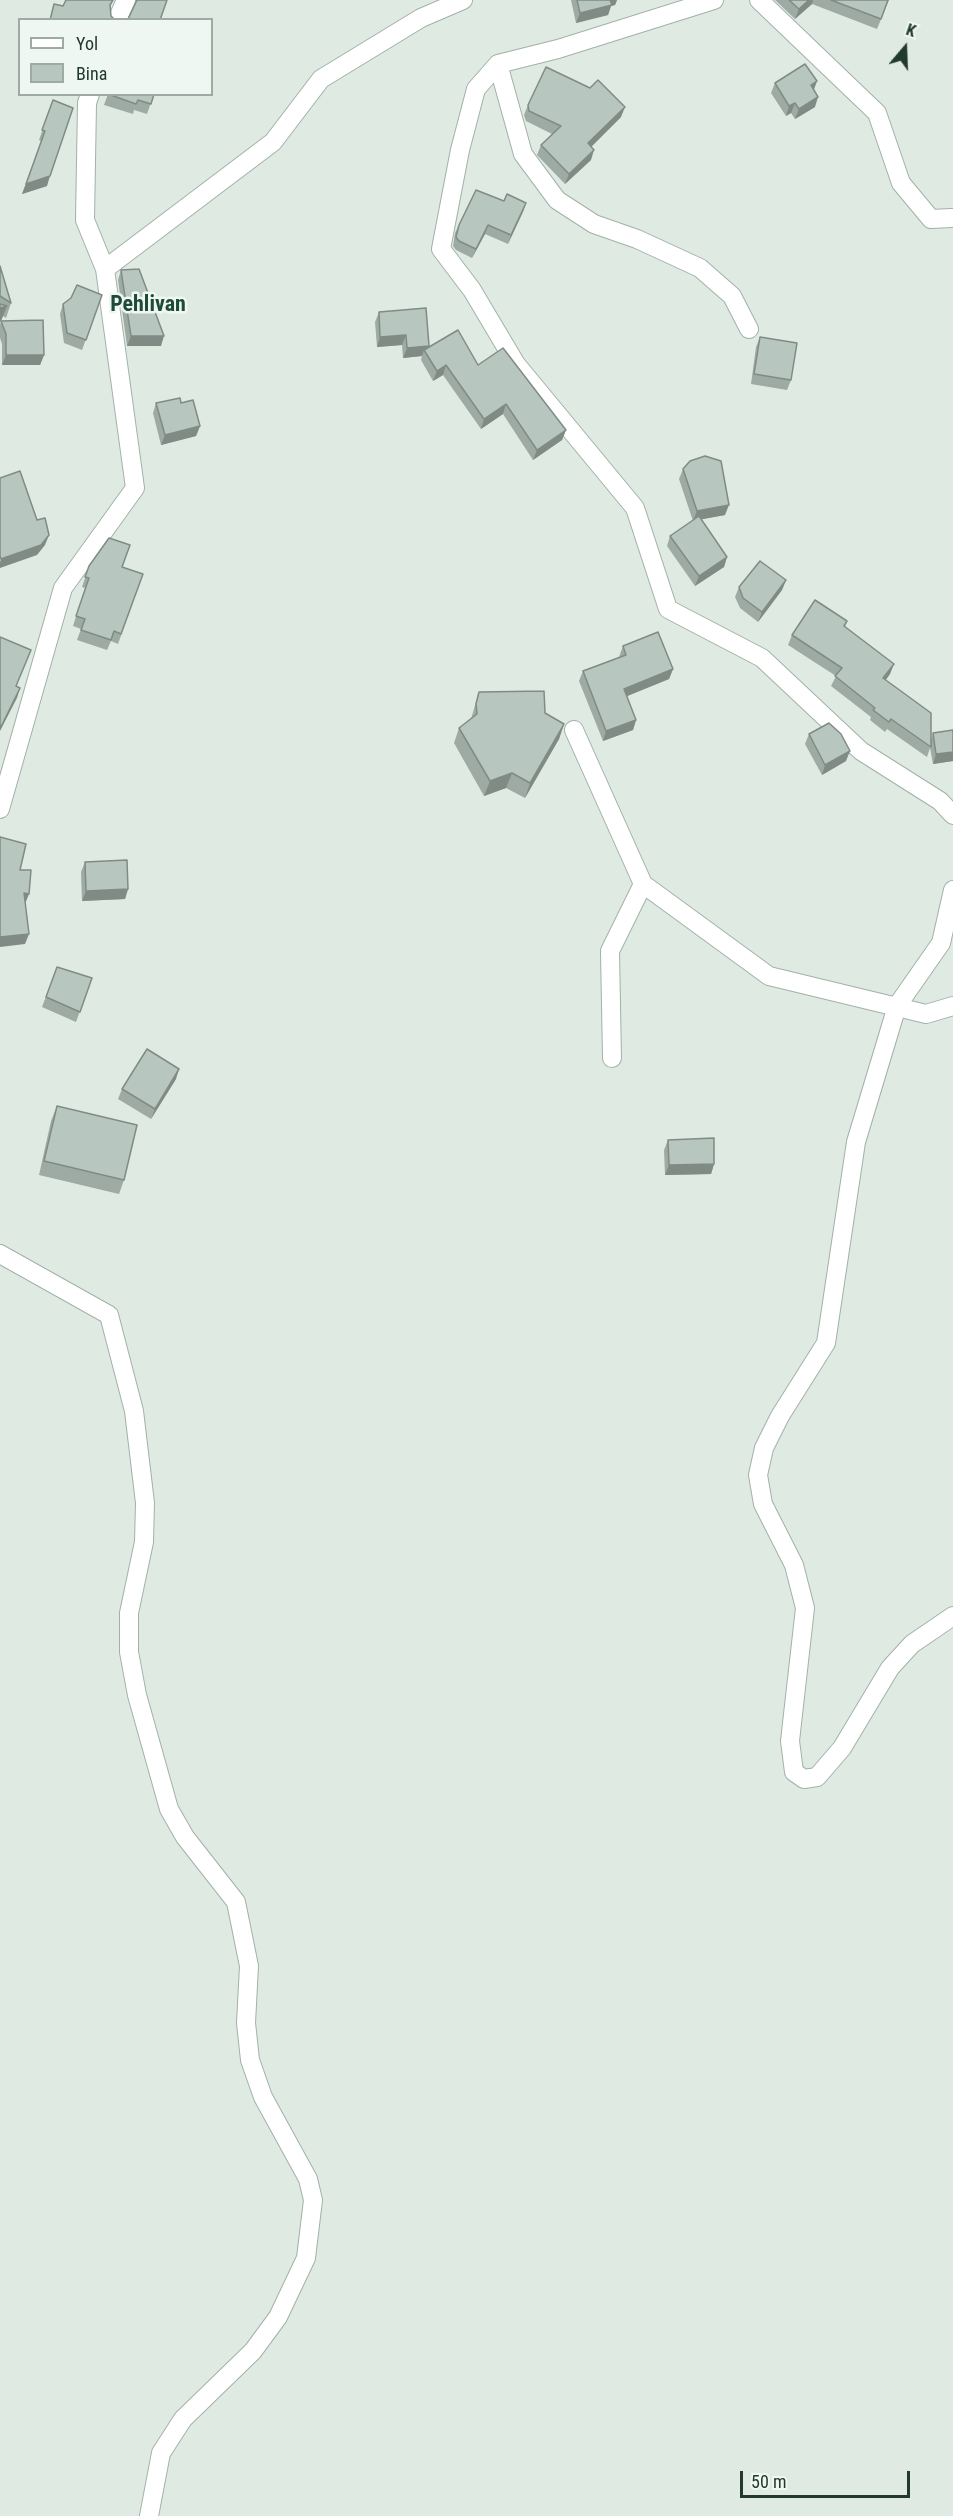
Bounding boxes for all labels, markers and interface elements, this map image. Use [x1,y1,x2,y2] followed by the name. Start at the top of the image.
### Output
[18,18,213,96] legend
[875,18,935,78] north arrow
[904,20,918,41] text: K
[76,33,98,54] text: Yol
[76,63,107,84] text: Bina
[110,292,186,318] district label: Pehlivan
[743,2459,912,2497] scale bar
[751,2471,786,2492] text: 50 m

